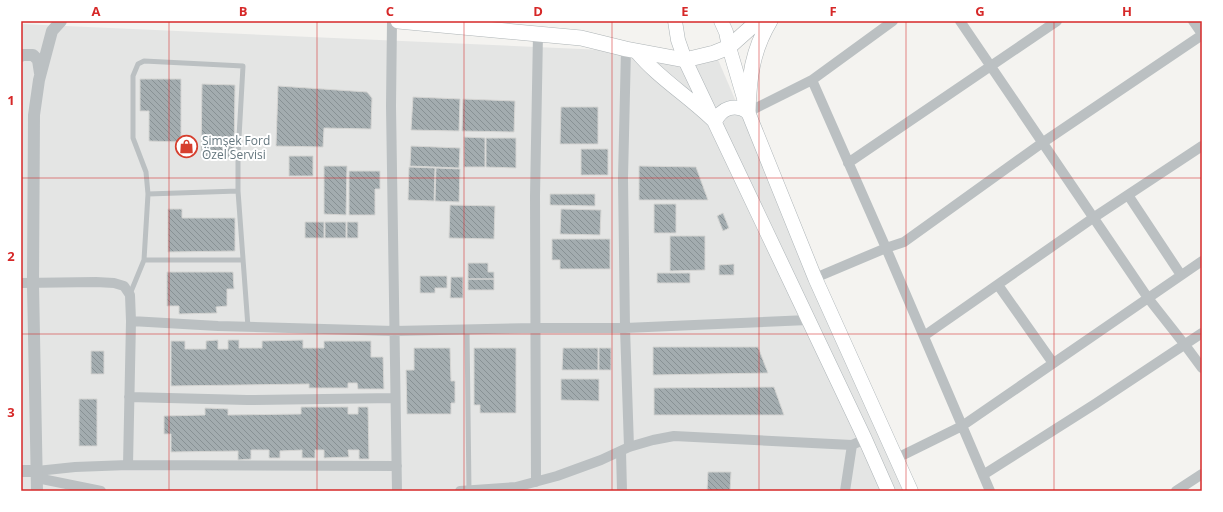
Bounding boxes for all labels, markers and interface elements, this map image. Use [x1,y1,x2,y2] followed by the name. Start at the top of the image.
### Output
[92,2,101,20] text: A
[239,2,248,20] text: B
[386,2,394,20] text: C
[533,2,543,20] text: D
[681,2,689,20] text: E
[829,2,837,20] text: F
[975,2,985,20] text: G
[1122,2,1132,20] text: H
[7,91,15,109] text: 1
[202,132,270,163] place label: Şimşek Ford Özel Servisi
[174,134,200,160] shop icon: Şimşek Ford Özel Servisi
[7,247,15,265] text: 2
[7,403,15,421] text: 3

